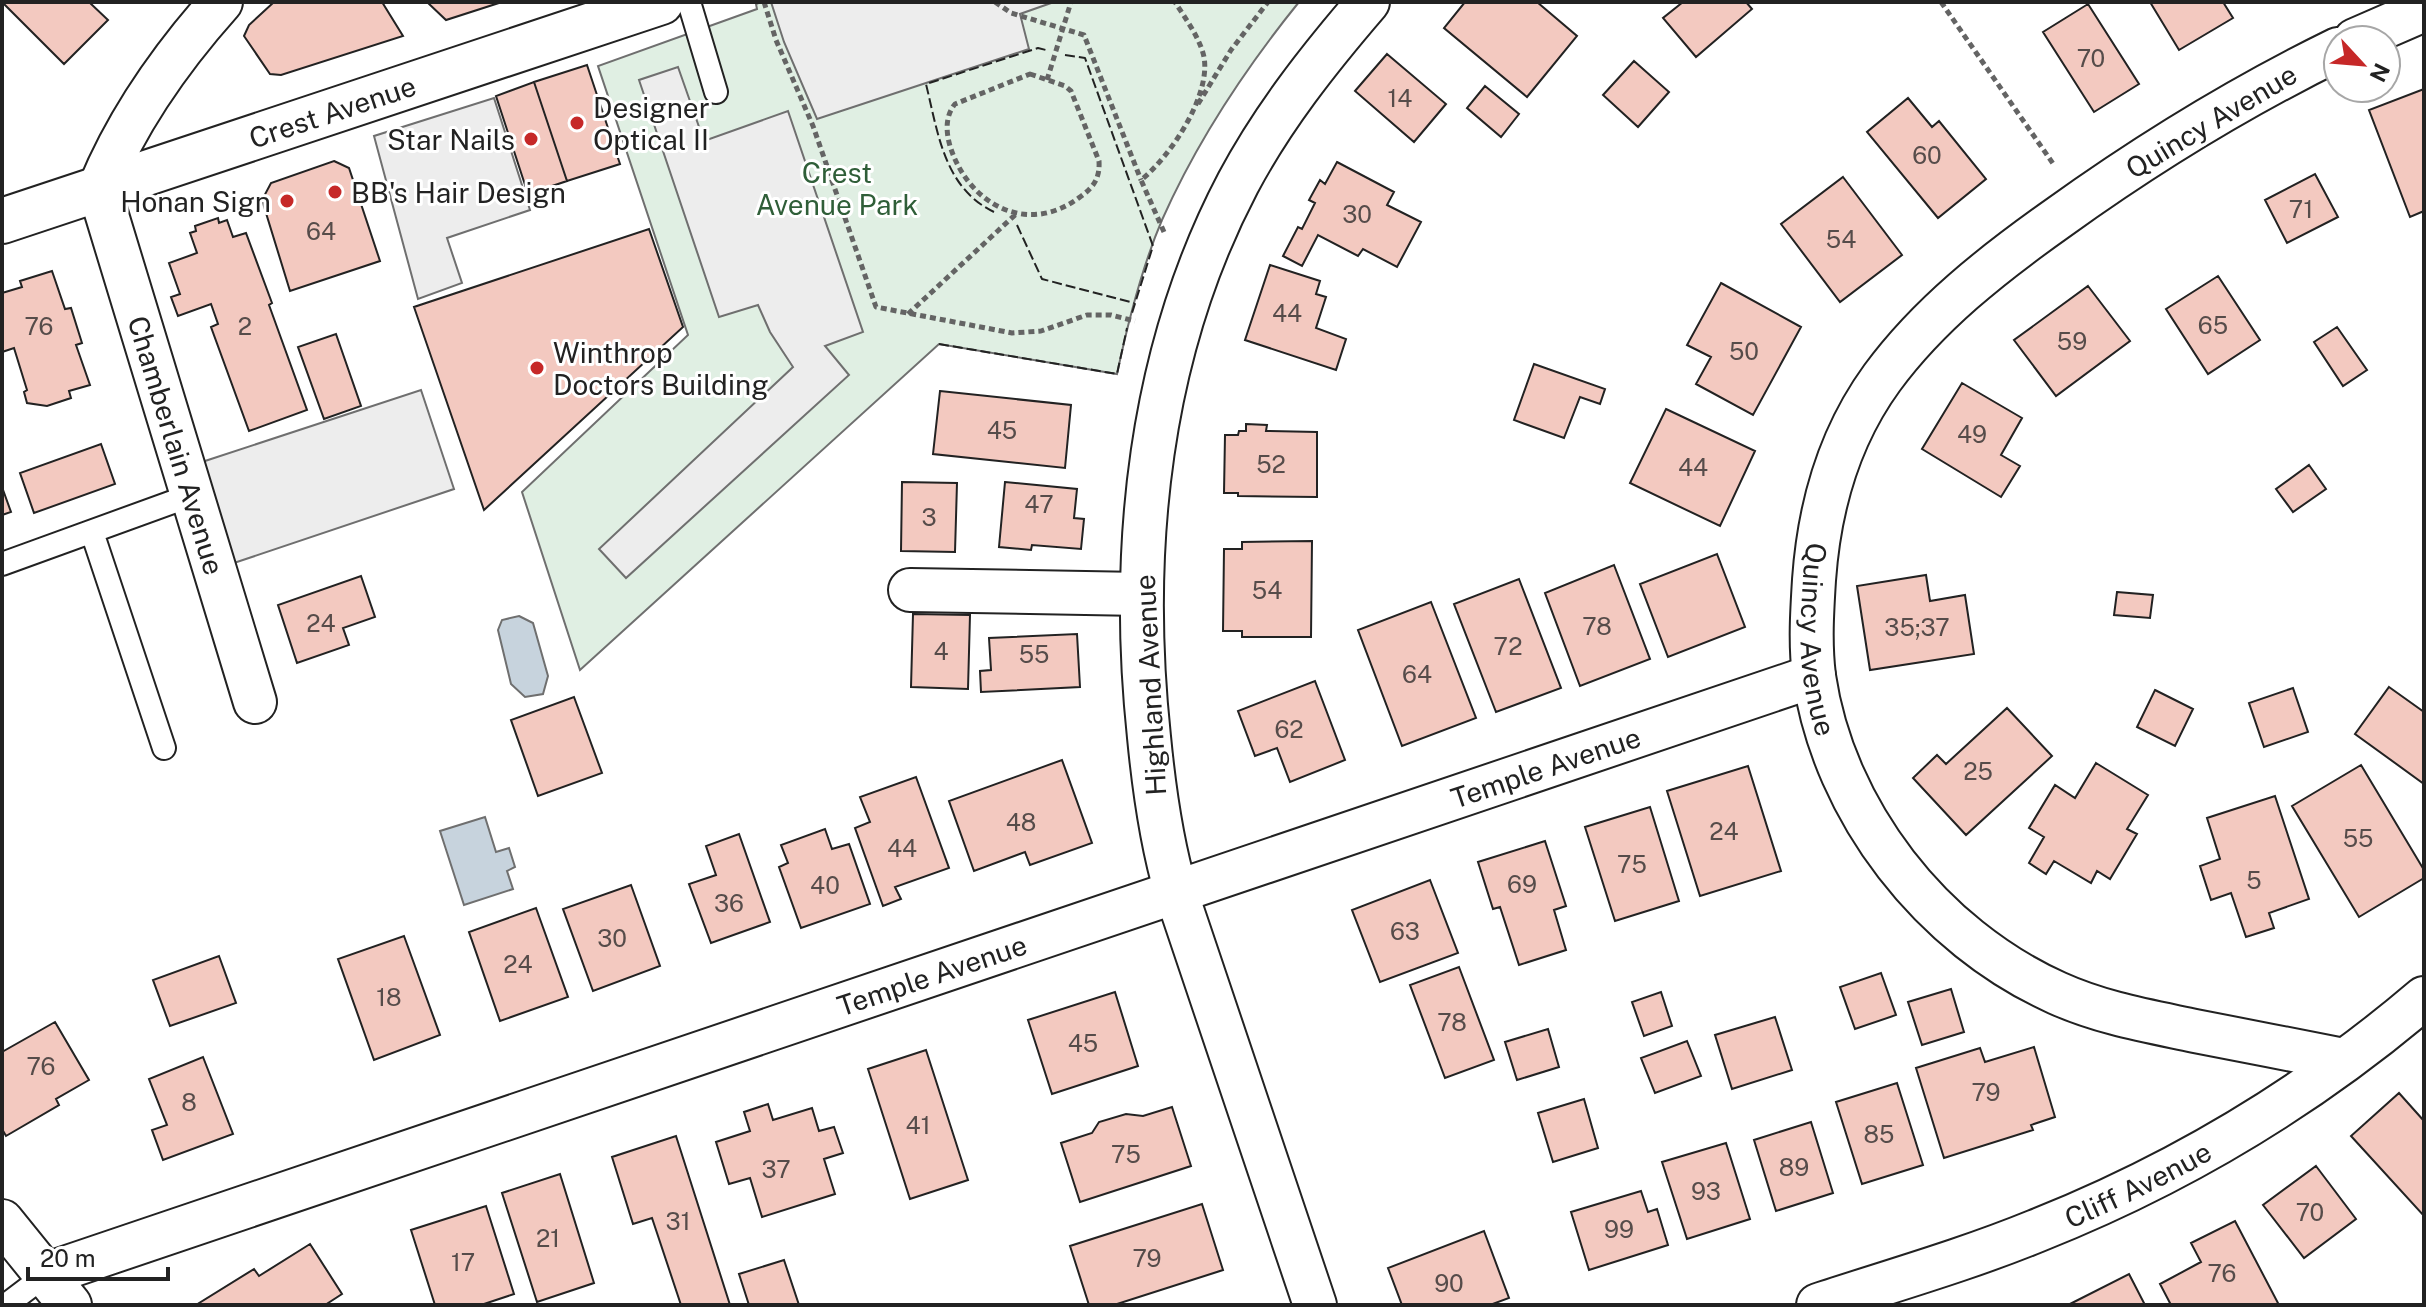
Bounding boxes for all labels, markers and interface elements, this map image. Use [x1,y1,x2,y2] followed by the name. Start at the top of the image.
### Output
[2322,24,2402,104] north arrow
[2077,44,2105,72] house number: 70
[2120,57,2302,185] street label: Quincy Avenue
[2365,59,2395,86] text: N
[245,68,420,154] street label: Crest Avenue
[1388,84,1412,112] house number: 14
[593,91,710,156] place label: Designer Optical II
[568,114,586,132] marker: Designer Optical II
[387,123,515,156] place label: Star Nails
[522,130,540,148] marker: Star Nails
[1912,141,1942,169] house number: 60
[756,156,918,221] park label: Crest Avenue Park
[351,176,566,209] place label: BB's Hair Design
[326,183,344,201] marker: BB's Hair Design
[120,185,271,218] place label: Honan Sign
[278,192,296,210] marker: Honan Sign
[2289,195,2313,223] house number: 71
[1342,200,1372,228] house number: 30
[306,217,336,245] house number: 64
[1826,225,1856,253] house number: 54
[1272,299,1302,327] house number: 44
[2198,311,2228,339] house number: 65
[25,312,53,340] house number: 76
[122,312,232,578] street label: Chamberlain Avenue
[238,312,252,340] house number: 2
[2057,327,2087,355] house number: 59
[553,336,769,401] place label: Winthrop Doctors Building
[1729,337,1759,365] house number: 50
[528,359,546,377] marker: Winthrop Doctors Building
[987,416,1017,444] house number: 45
[1957,420,1987,448] house number: 49
[1256,450,1286,478] house number: 52
[1678,453,1708,481] house number: 44
[1024,490,1054,518] house number: 47
[921,503,937,531] house number: 3
[1795,541,1843,740] street label: Quincy Avenue
[1128,574,1172,796] street label: Highland Avenue
[1252,576,1282,604] house number: 54
[306,609,336,637] house number: 24
[1582,612,1612,640] house number: 78
[1884,613,1950,641] house number: 35;37
[1494,632,1522,660] house number: 72
[933,637,949,665] house number: 4
[1019,640,1049,668] house number: 55
[1402,660,1432,688] house number: 64
[1274,715,1304,743] house number: 62
[1446,720,1645,814] street label: Temple Avenue
[1963,757,1993,785] house number: 25
[1006,808,1036,836] house number: 48
[1709,817,1739,845] house number: 24
[2343,824,2373,852] house number: 55
[887,834,917,862] house number: 44
[1617,850,1647,878] house number: 75
[2246,866,2262,894] house number: 5
[1507,870,1537,898] house number: 69
[810,871,840,899] house number: 40
[714,889,744,917] house number: 36
[1390,917,1420,945] house number: 63
[597,924,627,952] house number: 30
[833,927,1031,1022] street label: Temple Avenue
[503,950,533,978] house number: 24
[376,983,402,1011] house number: 18
[1437,1008,1467,1036] house number: 78
[1068,1029,1098,1057] house number: 45
[27,1052,55,1080] house number: 76
[1972,1078,2000,1106] house number: 79
[181,1088,197,1116] house number: 8
[906,1111,930,1139] house number: 41
[1864,1120,1894,1148] house number: 85
[2059,1134,2216,1234] street label: Cliff Avenue
[1111,1140,1141,1168] house number: 75
[1779,1153,1809,1181] house number: 89
[761,1155,791,1183] house number: 37
[1691,1177,1721,1205] house number: 93
[2296,1198,2324,1226] house number: 70
[666,1207,690,1235] house number: 31
[1604,1215,1634,1243] house number: 99
[536,1224,560,1252] house number: 21
[28,1231,168,1281] scale bar
[40,1244,96,1272] text: 20 m
[1133,1244,1161,1272] house number: 79
[451,1248,475,1276] house number: 17
[2208,1259,2236,1287] house number: 76
[1434,1269,1464,1297] house number: 90

